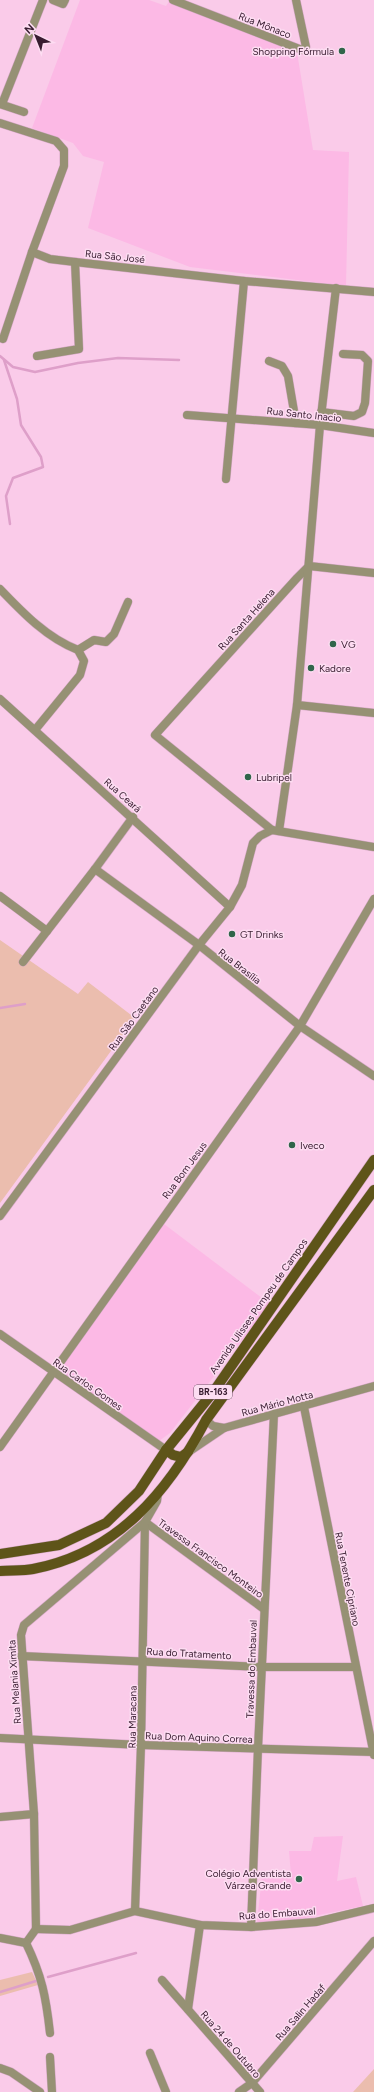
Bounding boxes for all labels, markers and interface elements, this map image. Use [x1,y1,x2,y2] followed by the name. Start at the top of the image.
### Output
[237,9,293,42] street label: Rua Mônaco
[16,16,56,56] north arrow
[22,21,37,37] text: N
[252,45,334,58] place label: Shopping Fórmula
[337,46,347,56] marker: Shopping Fórmula
[84,247,146,266] street label: Rua São José
[266,404,342,425] street label: Rua Santo Inacio
[215,586,278,653] street label: Rua Santa Helena
[341,638,356,651] place label: VG
[328,639,338,649] marker: VG
[319,662,351,675] place label: Kadore
[306,663,316,673] marker: Kadore
[256,771,292,784] place label: Lubripel
[243,772,253,782] marker: Lubripel
[101,775,144,815] street label: Rua Ceará
[240,928,284,941] place label: GT Drinks
[227,929,237,939] marker: GT Drinks
[216,946,264,987] street label: Rua Brasília
[106,983,161,1053] street label: Rua São Caetano
[159,1139,210,1202] street label: Rua Bom Jesus
[300,1139,325,1152] place label: Iveco
[287,1140,297,1150] marker: Iveco
[206,1236,311,1377] street label: Avenida Ulisses Pompeu de Campos
[50,1355,125,1414] street label: Rua Carlos Gomes
[194,1385,232,1399] road number: BR-163
[240,1388,314,1419] street label: Rua Mário Motta
[156,1516,266,1601] street label: Travessa Francisco Monteiro
[332,1531,363,1627] street label: Rua Tenente Cipriano
[243,1620,260,1718] street label: Travessa do Embauval
[5,1639,24,1724] street label: Rua Melania Ximita
[146,1645,232,1662] street label: Rua do Tratamento
[125,1686,140,1748] street label: Rua Maracana
[145,1729,253,1746] street label: Rua Dom Aquino Correa
[206,1867,292,1892] place label: Colégio Adventista Várzea Grande
[294,1874,304,1884] marker: Colégio Adventista Várzea Grande
[238,1904,316,1923] street label: Rua do Embauval
[272,1981,329,2043] street label: Rua Salin Hadaf
[198,2008,264,2081] street label: Rua 24 de Outubro

